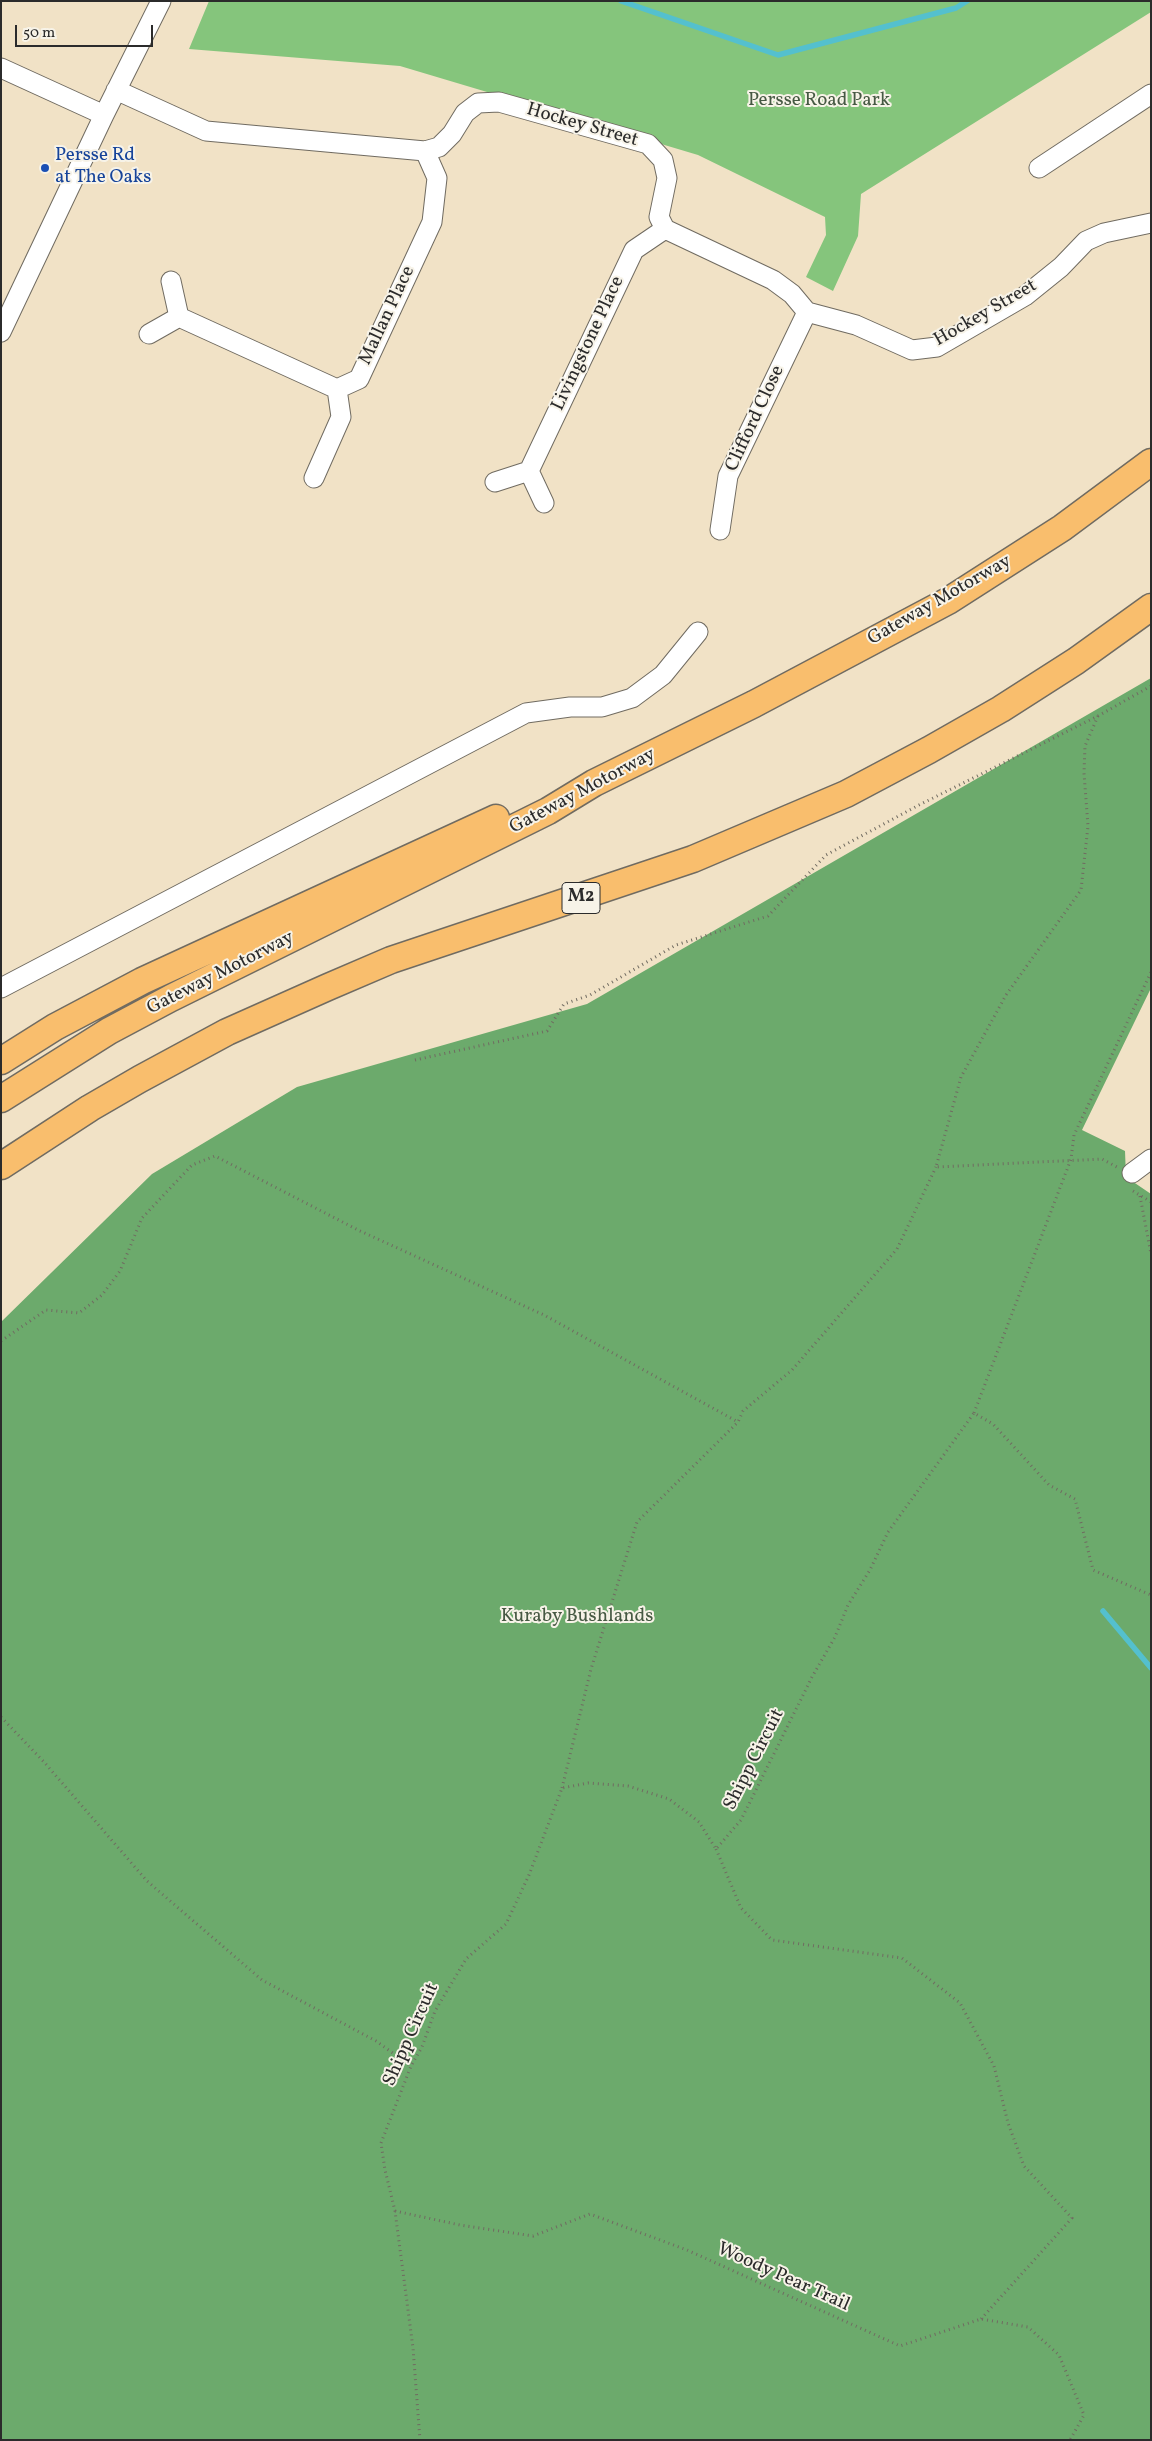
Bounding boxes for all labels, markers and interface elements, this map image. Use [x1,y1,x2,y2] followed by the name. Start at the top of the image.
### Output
[18,15,155,47] scale bar
[23,23,55,44] text: 50 m
[748,91,890,113] park label: Persse Road Park
[523,99,641,153] street label: Hockey Street
[55,146,151,190] place label: Persse Rd at The Oaks
[39,162,51,174] marker: Persse Rd at The Oaks
[355,263,421,369] street label: Mallan Place
[548,273,630,415] street label: Livingstone Place
[930,275,1042,353] street label: Hockey Street
[722,362,790,476] street label: Clifford Close
[864,551,1016,651] street label: Gateway Motorway
[506,744,660,840] street label: Gateway Motorway
[562,882,600,914] road number: M2
[144,927,298,1021] street label: Gateway Motorway
[501,1607,653,1629] park label: Kuraby Bushlands
[720,1705,790,1815] street label: Shipp Circuit
[379,1980,445,2090] street label: Shipp Circuit
[713,2239,853,2317] street label: Woody Pear Trail

